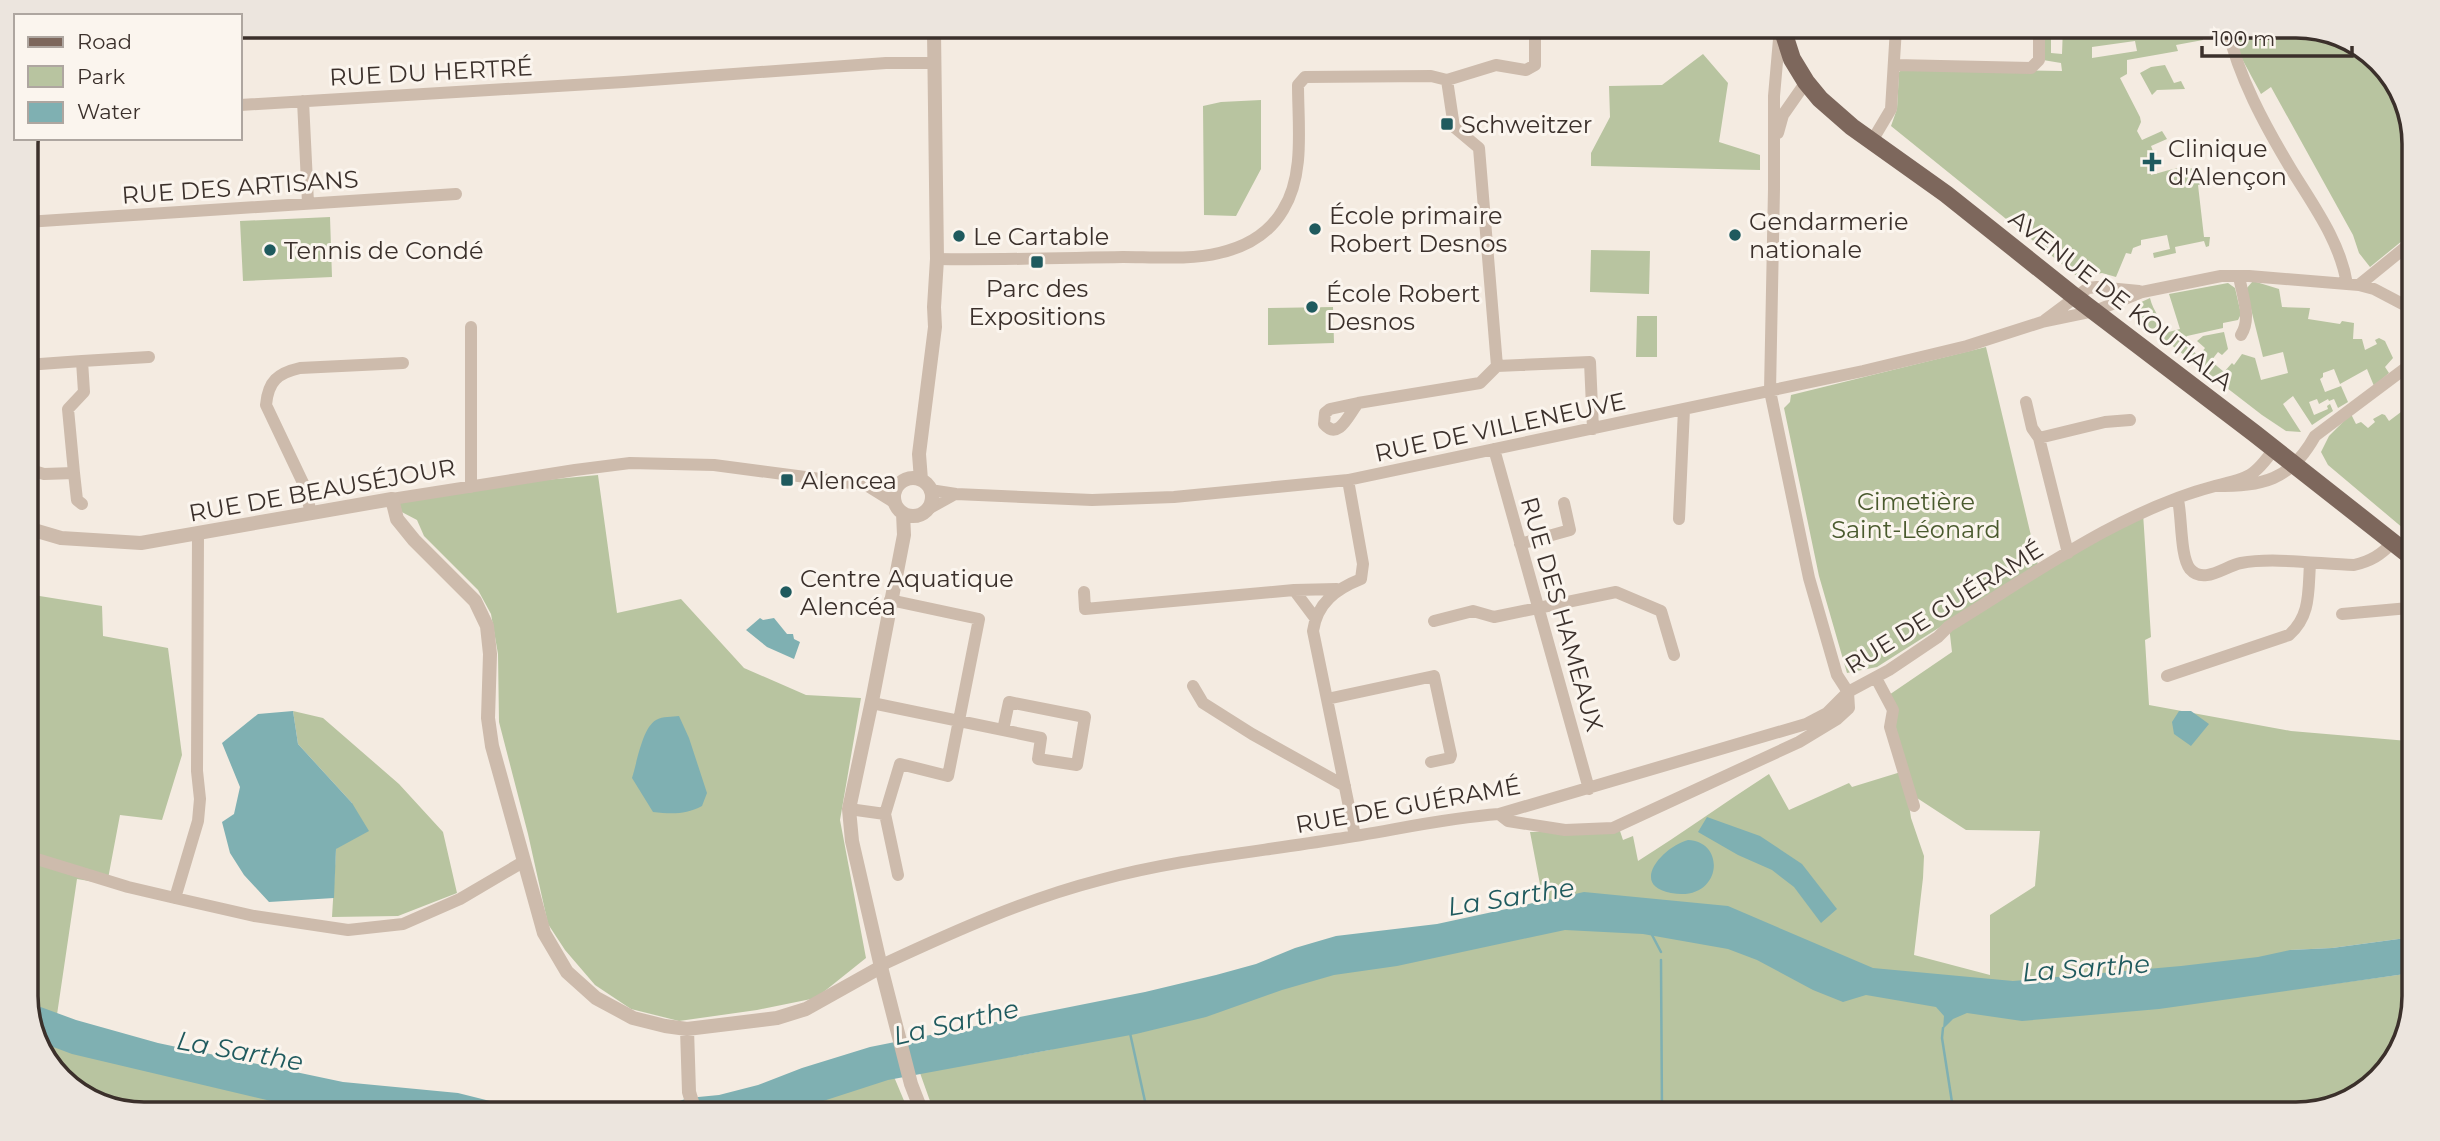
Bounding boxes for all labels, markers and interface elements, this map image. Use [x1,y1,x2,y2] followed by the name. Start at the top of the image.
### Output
[14,14,242,140] legend
[2202,14,2352,58] scale bar
[2212,26,2275,51] text: 100 m
[77,29,132,54] text: Road
[329,52,533,92] street label: RUE DU HERTRÉ
[77,64,125,89] text: Park
[77,99,141,124] text: Water
[1461,110,1592,139] place label: Schweitzer
[1439,116,1455,132] marker: Schweitzer
[2168,134,2287,191] place label: Clinique d'Alençon
[2142,152,2162,172] marker: Clinique d'Alençon
[121,164,359,210] street label: RUE DES ARTISANS
[1329,201,1507,258] place label: École primaire Robert Desnos
[2003,204,2239,397] street label: AVENUE DE KOUTIALA
[1749,207,1909,264] place label: Gendarmerie nationale
[1307,221,1323,237] marker: École primaire Robert Desnos
[973,222,1109,251] place label: Le Cartable
[1727,227,1743,243] marker: Gendarmerie nationale
[951,228,967,244] marker: Le Cartable
[284,236,483,265] place label: Tennis de Condé
[262,242,278,258] marker: Tennis de Condé
[1029,254,1045,270] marker: Parc des Expositions
[969,274,1105,331] place label: Parc des Expositions
[1326,279,1481,336] place label: École Robert Desnos
[1304,299,1320,315] marker: École Robert Desnos
[1372,386,1628,468] street label: RUE DE VILLENEUVE
[186,452,458,528] street label: RUE DE BEAUSÉJOUR
[801,466,897,495] place label: Alencea
[779,472,795,488] marker: Alencea
[1831,487,2001,544] park label: Cimetière Saint-Léonard
[1515,493,1609,735] street label: RUE DES HAMEAUX
[1840,534,2048,680] street label: RUE DE GUÉRAMÉ
[800,564,1014,621] place label: Centre Aquatique Alencéa
[778,584,794,600] marker: Centre Aquatique Alencéa
[1293,771,1523,839] street label: RUE DE GUÉRAMÉ
[1445,871,1577,923] water label: La Sarthe
[2021,948,2151,988] water label: La Sarthe
[890,992,1022,1052] water label: La Sarthe
[174,1024,306,1078] water label: La Sarthe

